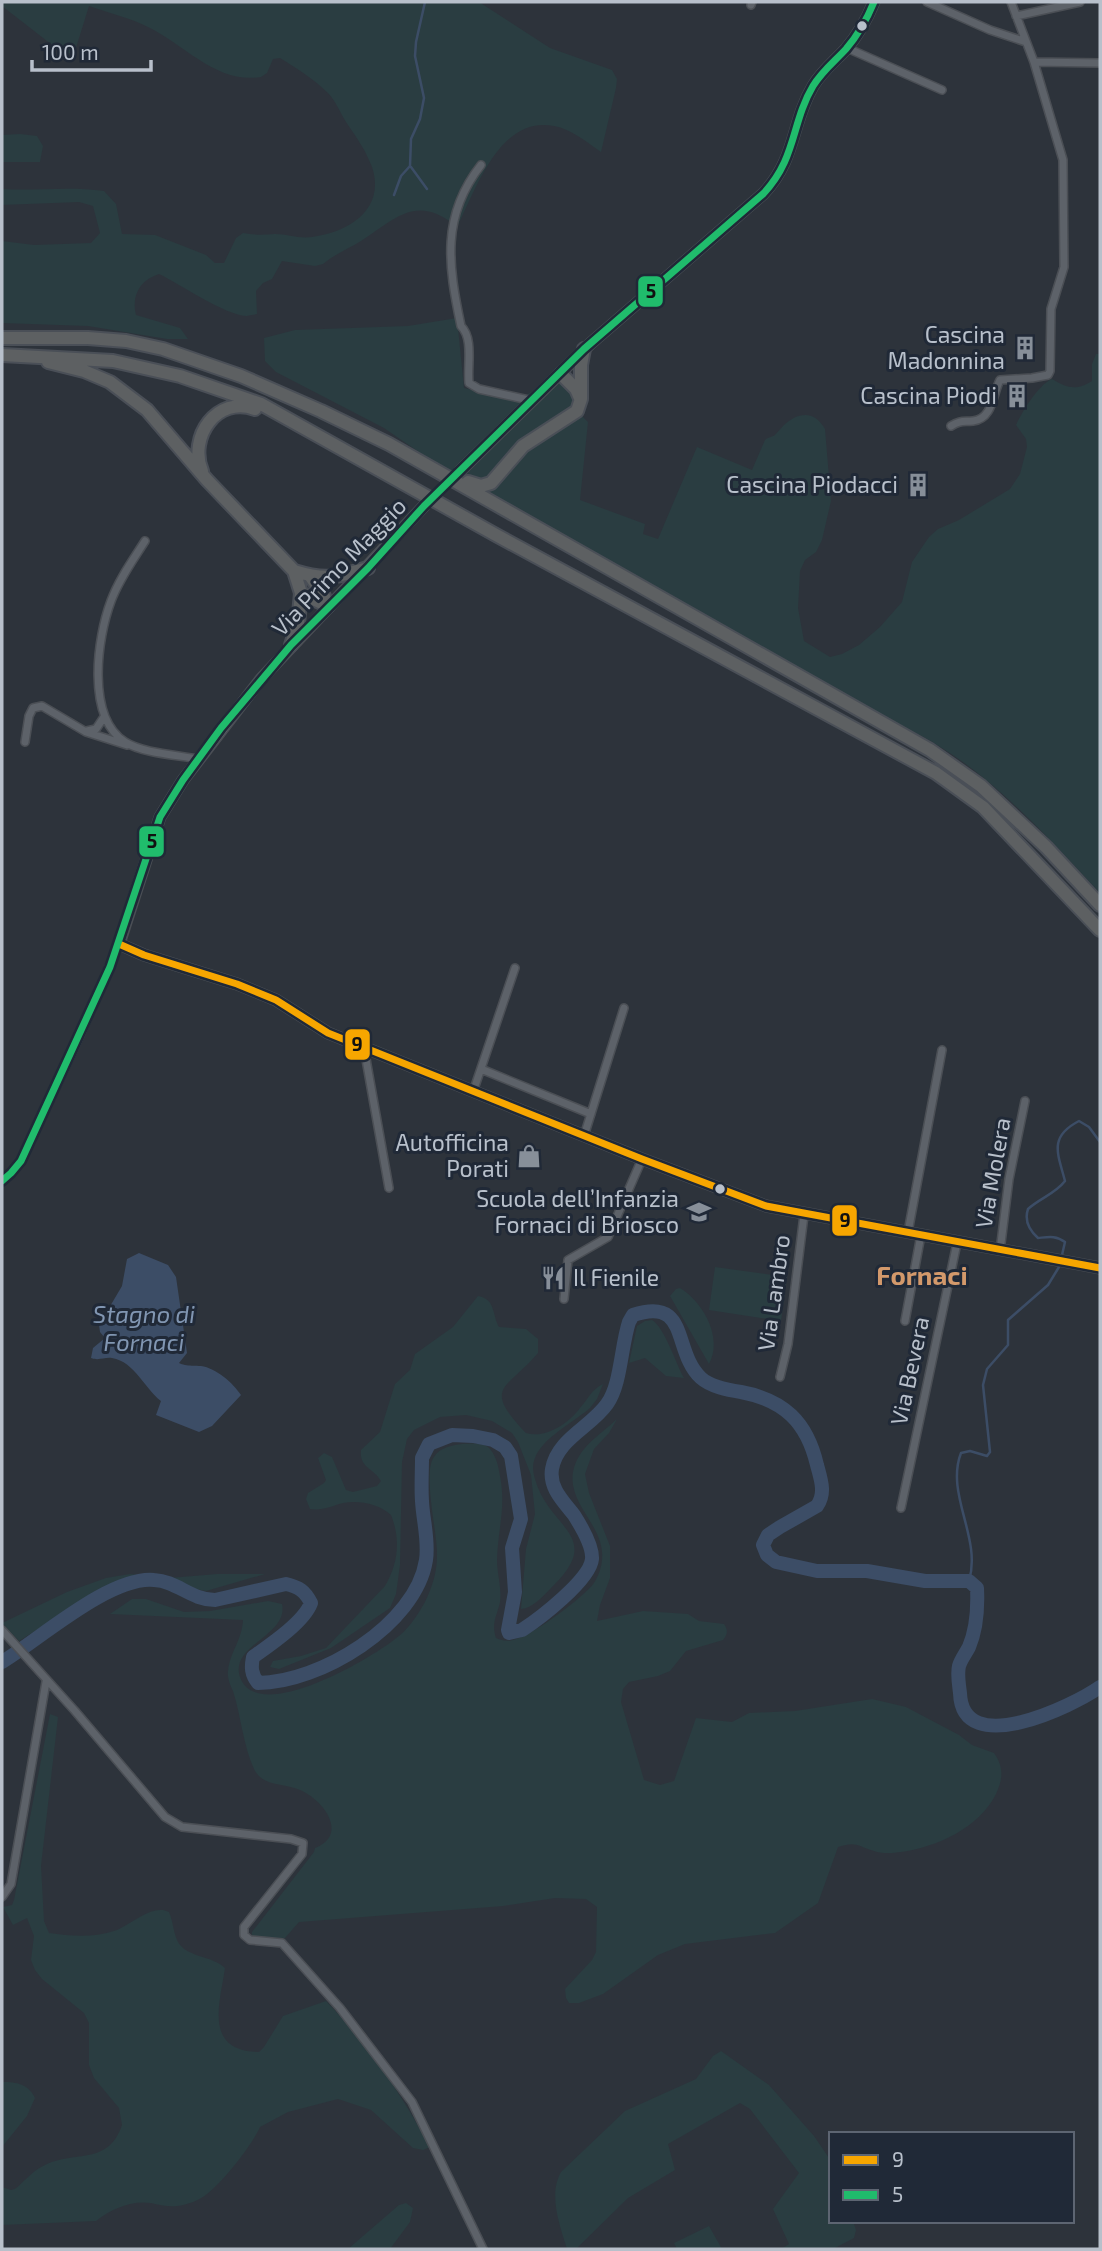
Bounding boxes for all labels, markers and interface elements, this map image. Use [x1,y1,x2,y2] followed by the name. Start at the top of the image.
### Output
[855,19,869,33] unlabelled marker
[32,28,150,72] scale bar
[42,39,99,64] text: 100 m
[637,275,664,308] line badge: 5
[646,279,656,302] text: 5
[888,320,1005,374] place label: Cascina Madonnina
[1011,334,1039,362] building icon: Cascina Madonnina
[860,381,997,409] place label: Cascina Piodi
[1003,382,1031,410] building icon: Cascina Piodi
[726,470,898,498] place label: Cascina Piodacci
[904,471,932,499] building icon: Cascina Piodacci
[265,491,411,641] street label: Via Primo Maggio
[138,825,165,858] line badge: 5
[147,829,157,852] text: 5
[344,1028,371,1061] line badge: 9
[351,1032,363,1055] text: 9
[969,1115,1016,1230] street label: Via Molera
[395,1128,509,1182] place label: Autofficina Porati
[515,1142,543,1170] shop icon: Autofficina Porati
[713,1182,727,1196] unlabelled marker
[476,1184,679,1238] place label: Scuola dell’Infanzia Fornaci di Briosco
[685,1198,713,1226] school or university icon: Scuola dell’Infanzia Fornaci di Briosco
[831,1204,858,1237] line badge: 9
[839,1208,851,1231] text: 9
[751,1233,795,1353] street label: Via Lambro
[876,1259,968,1290] district label: Fornaci
[573,1263,659,1291] place label: Il Fienile
[539,1264,567,1292] restaurant icon: Il Fienile
[93,1299,195,1356] water label: Stagno di Fornaci
[884,1314,934,1428] street label: Via Bevera
[829,2132,1074,2223] legend
[892,2146,904,2171] text: 9
[892,2181,903,2206] text: 5

